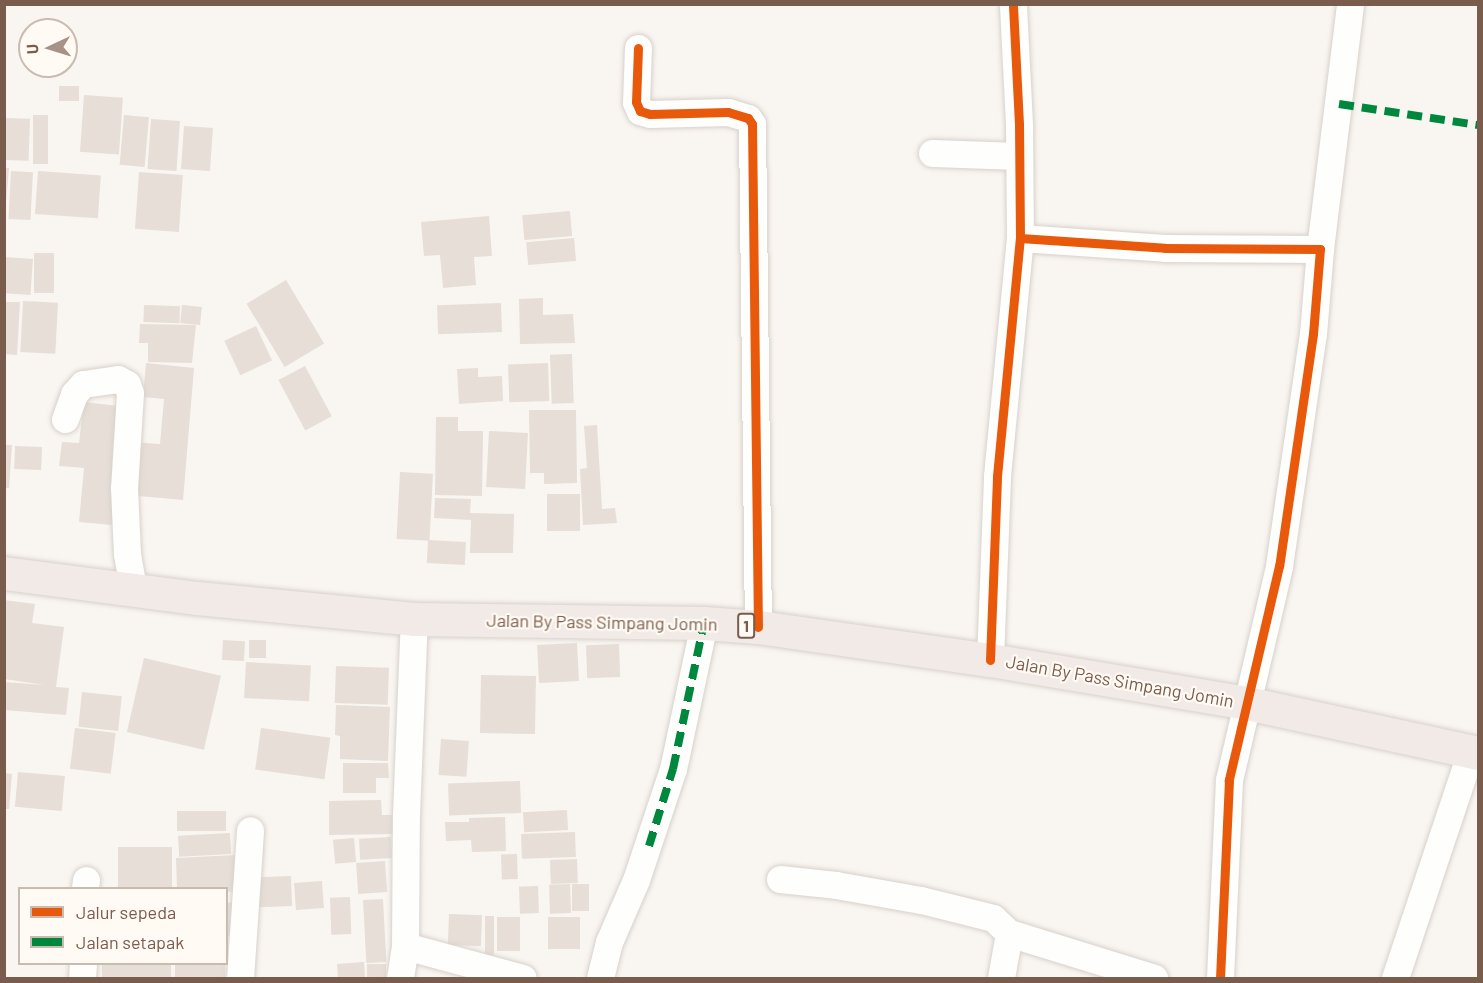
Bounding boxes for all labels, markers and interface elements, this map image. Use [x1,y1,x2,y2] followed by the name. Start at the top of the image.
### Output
[18,18,78,78] north arrow
[22,43,41,55] text: U
[486,609,718,635] street label: Jalan By Pass Simpang Jomin
[737,613,755,639] road number: 1
[1004,650,1236,712] street label: Jalan By Pass Simpang Jomin
[18,887,228,965] legend
[76,901,176,923] text: Jalur sepeda
[76,931,184,953] text: Jalan setapak

